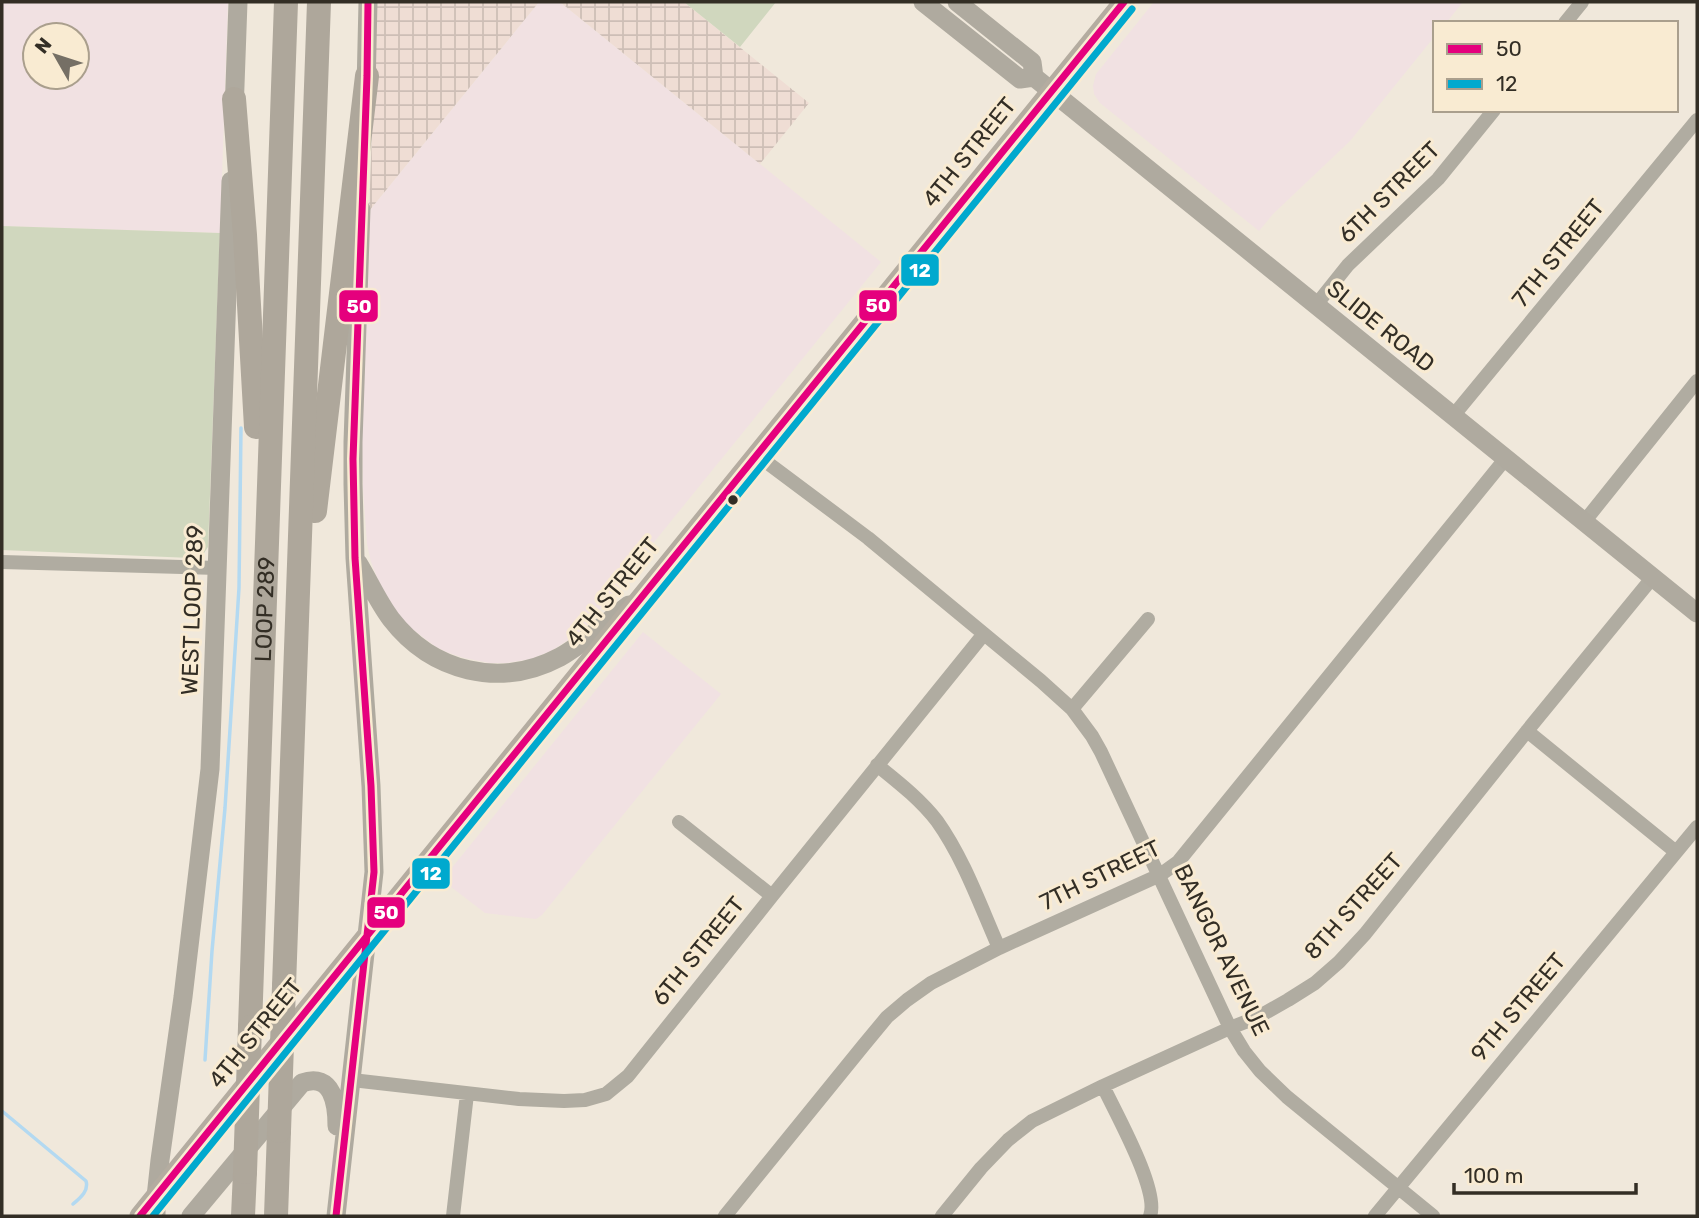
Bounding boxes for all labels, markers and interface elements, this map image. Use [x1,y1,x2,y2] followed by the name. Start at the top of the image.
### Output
[21,21,91,91] north arrow
[1433,21,1678,112] legend
[30,33,56,58] text: N
[1496,36,1522,61] text: 50
[1496,71,1517,96] text: 12
[916,92,1022,212] street label: 4TH STREET
[1332,135,1446,249] street label: 6TH STREET
[1506,193,1610,313] street label: 7TH STREET
[900,253,940,287] line badge: 12
[909,259,931,282] text: 12
[1321,274,1441,378] street label: SLIDE ROAD
[338,289,379,323] line badge: 50
[858,289,898,322] line badge: 50
[865,294,891,317] text: 50
[346,295,372,318] text: 50
[726,493,740,507] unlabelled marker
[175,524,209,696] street label: WEST LOOP 289
[559,532,665,652] street label: 4TH STREET
[249,556,281,662] street label: LOOP 289
[1035,834,1165,916] street label: 7TH STREET
[1298,847,1408,965] street label: 8TH STREET
[411,857,451,890] line badge: 12
[1168,860,1276,1040] street label: BANGOR AVENUE
[420,862,442,885] text: 12
[646,891,750,1011] street label: 6TH STREET
[366,896,406,929] line badge: 50
[373,901,399,924] text: 50
[1465,947,1571,1067] street label: 9TH STREET
[202,973,308,1093] street label: 4TH STREET
[1454,1152,1636,1196] scale bar
[1464,1163,1523,1188] text: 100 m

